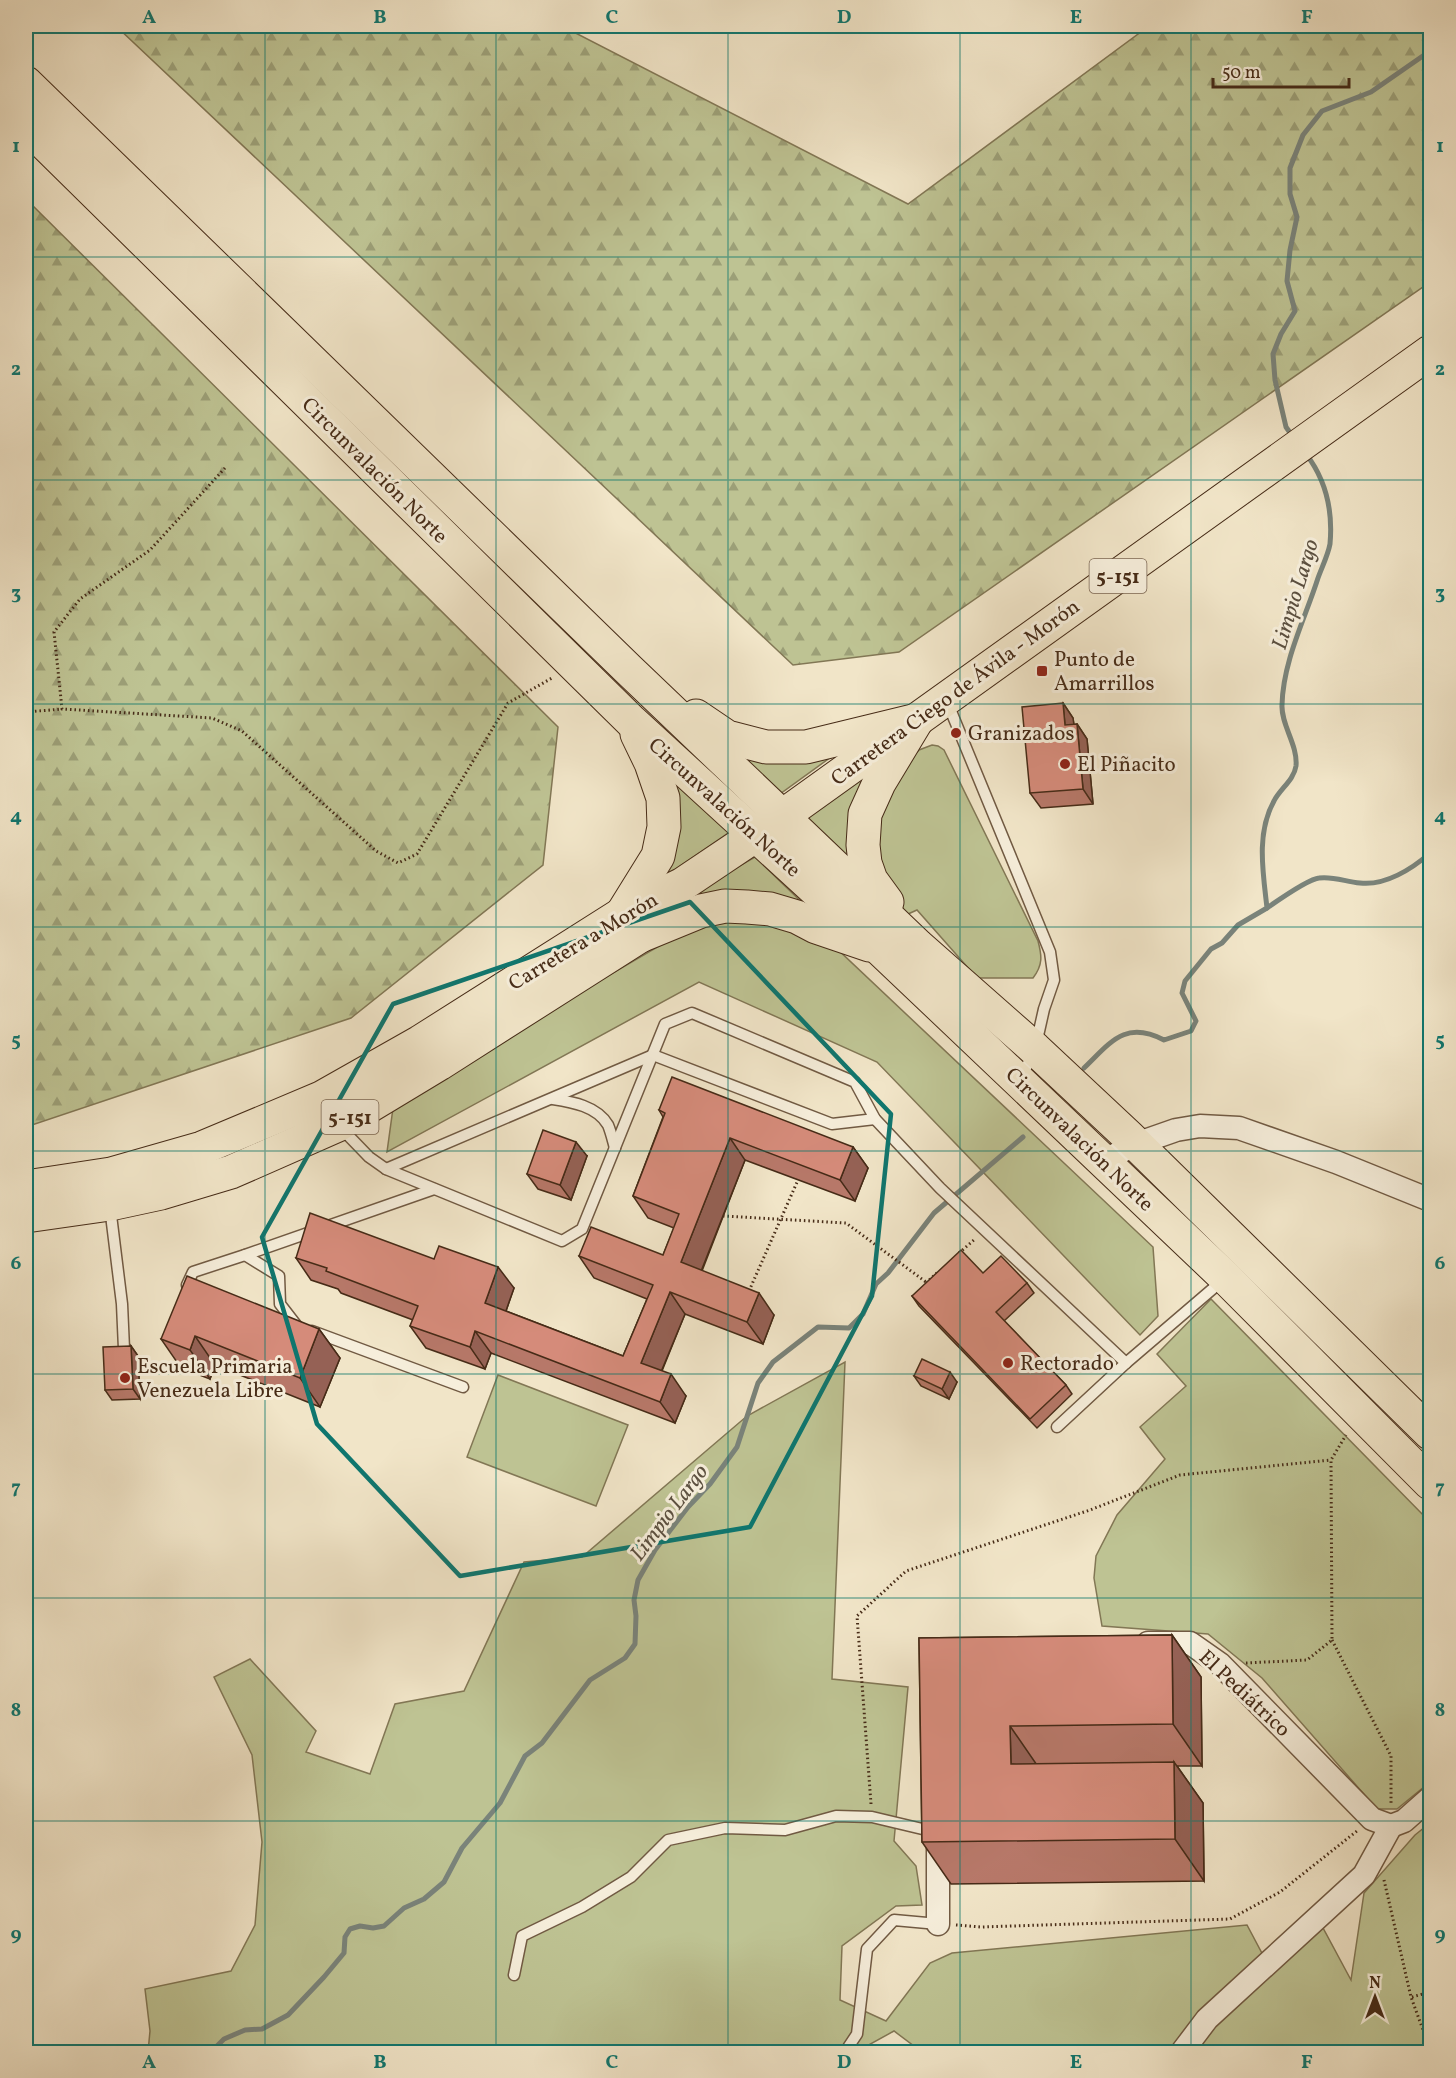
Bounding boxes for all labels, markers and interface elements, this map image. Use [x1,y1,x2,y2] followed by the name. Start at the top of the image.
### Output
[142,4,156,32] text: A
[373,4,387,32] text: B
[606,4,619,32] text: C
[837,4,851,32] text: D
[1070,4,1082,32] text: E
[1301,4,1313,32] text: F
[1213,51,1350,89] scale bar
[1222,61,1261,86] text: 50 m
[12,133,20,161] text: 1
[1436,133,1444,161] text: 1
[11,356,21,384] text: 2
[1435,356,1445,384] text: 2
[294,391,454,551] street label: Circunvalación Norte
[1265,536,1328,654] water label: Limpio Largo
[1090,559,1146,593] road number: 5-151
[11,580,21,608] text: 3
[1435,580,1445,608] text: 3
[826,593,1086,793] street label: Carretera Ciego de Ávila - Morón
[1054,646,1154,699] place label: Punto de Amarrillos
[1035,664,1049,678] marker: Punto de Amarrillos
[968,720,1074,749] place label: Granizados
[949,726,963,740] marker: Granizados
[641,732,807,885] street label: Circunvalación Norte
[1077,751,1176,780] place label: El Piñacito
[1058,757,1072,771] marker: El Piñacito
[10,803,22,831] text: 4
[1434,803,1446,831] text: 4
[504,886,664,998] street label: Carretera a Morón
[11,1027,21,1055] text: 5
[1435,1027,1445,1055] text: 5
[998,1061,1160,1219] street label: Circunvalación Norte
[322,1100,378,1134] road number: 5-151
[11,1250,22,1278] text: 6
[1435,1250,1446,1278] text: 6
[1020,1350,1114,1379] place label: Rectorado
[137,1353,293,1406] place label: Escuela Primaria Venezuela Libre
[1001,1356,1015,1370] marker: Rectorado
[118,1371,132,1385] marker: Escuela Primaria Venezuela Libre
[623,1459,717,1568] water label: Limpio Largo
[11,1474,21,1502] text: 7
[1435,1474,1445,1502] text: 7
[1192,1644,1296,1744] street label: El Pediátrico
[11,1697,21,1725] text: 8
[1435,1697,1445,1725] text: 8
[10,1921,22,1949] text: 9
[1434,1921,1446,1949] text: 9
[1345,1967,1405,2027] north arrow
[1369,1973,1381,1995] text: N
[142,2049,156,2077] text: A
[373,2049,387,2077] text: B
[606,2049,619,2077] text: C
[837,2049,851,2077] text: D
[1070,2049,1082,2077] text: E
[1301,2049,1313,2077] text: F

